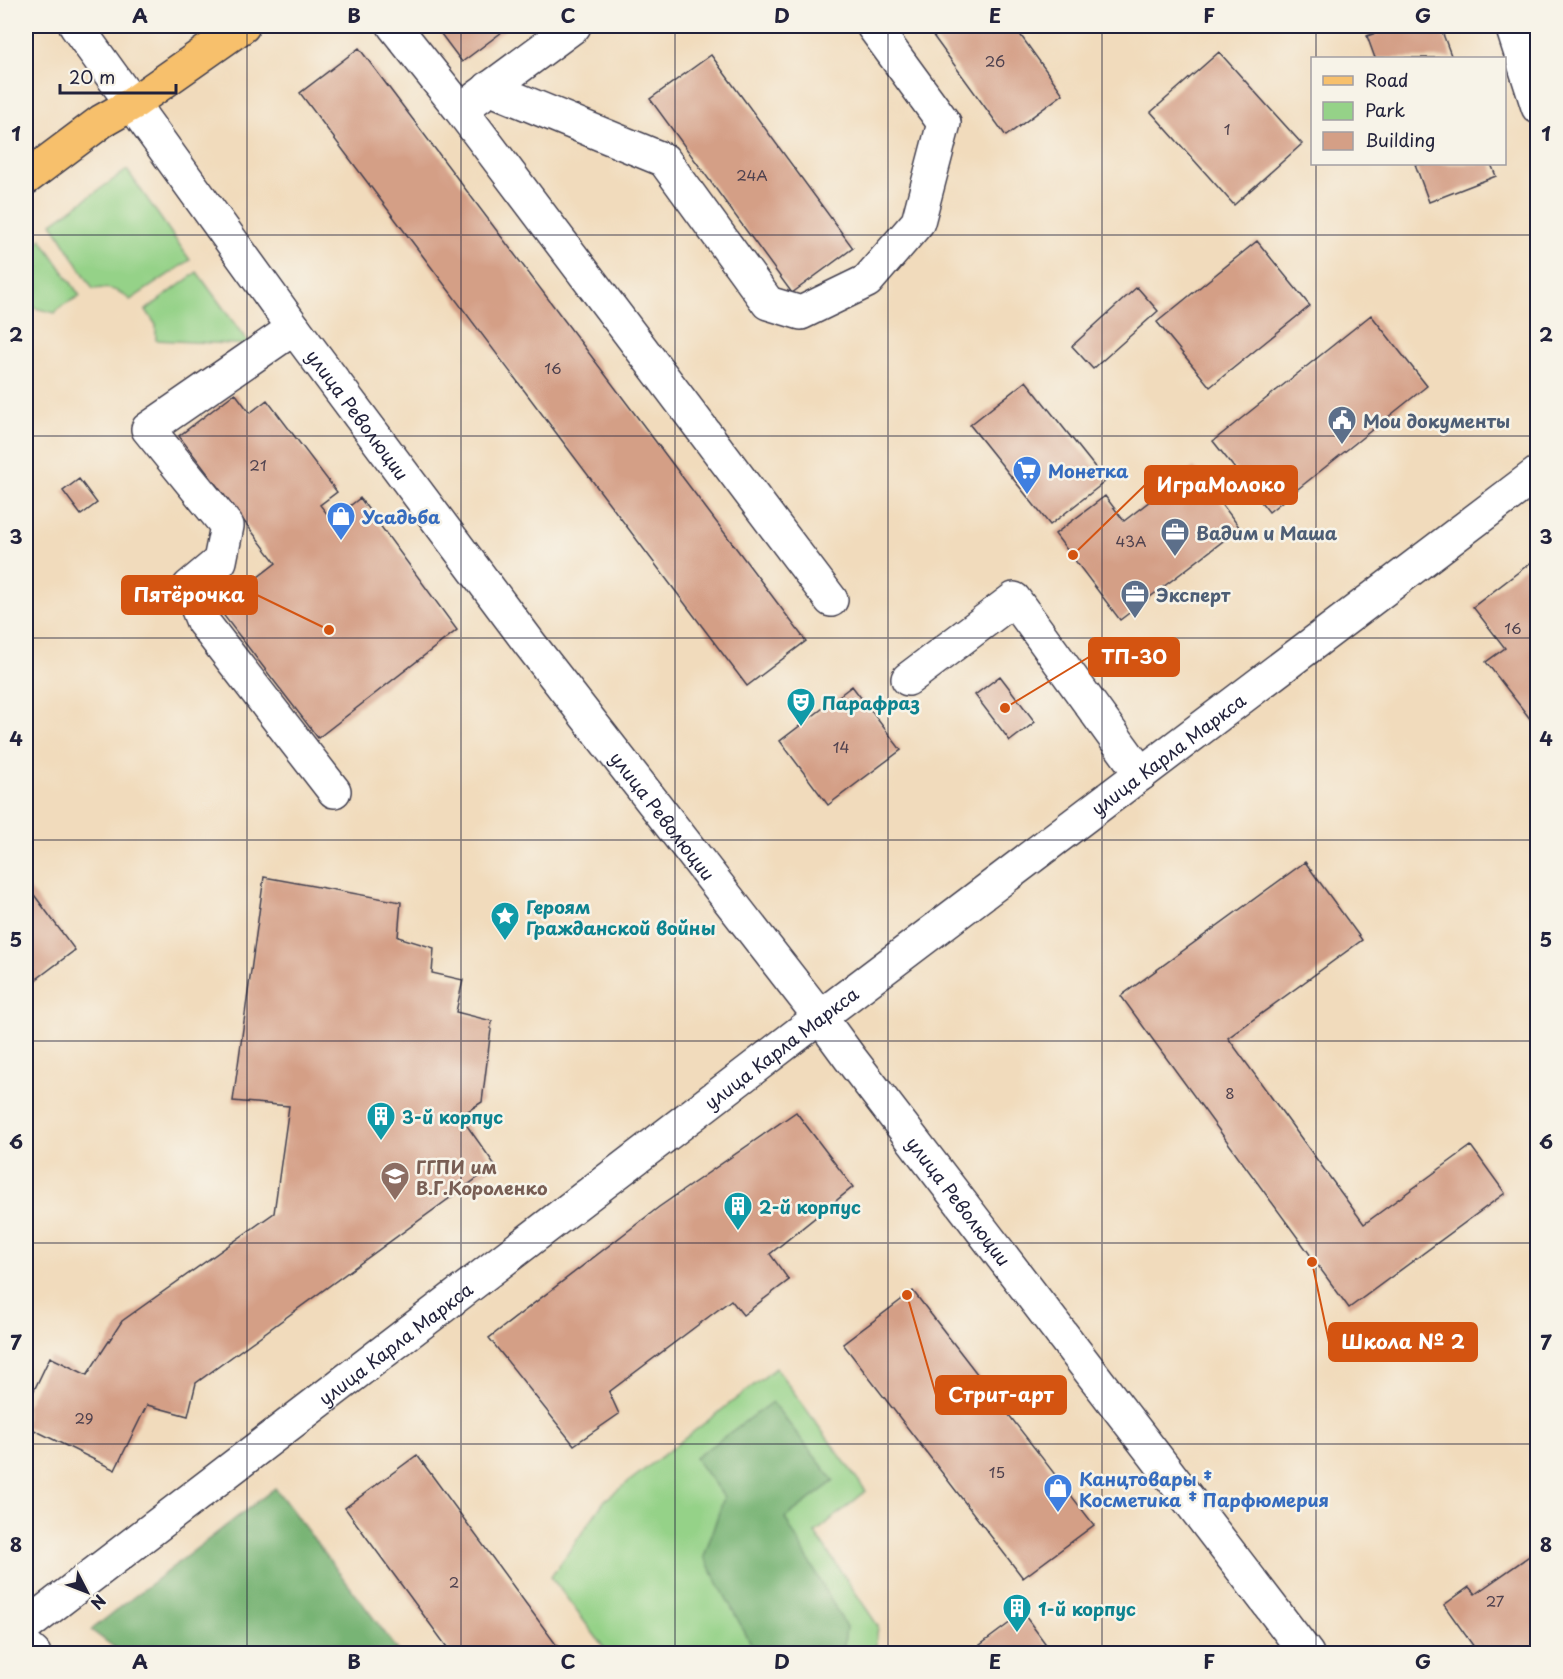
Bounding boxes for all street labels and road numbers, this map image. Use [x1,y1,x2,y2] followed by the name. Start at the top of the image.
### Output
[301,343,416,485] street label: улица Революции
[1085,686,1251,821] street label: улица Карла Маркса
[604,745,722,886] street label: улица Революции
[698,979,864,1115] street label: улица Карла Маркса
[901,1130,1018,1271] street label: улица Революции
[312,1275,478,1411] street label: улица Карла Маркса

